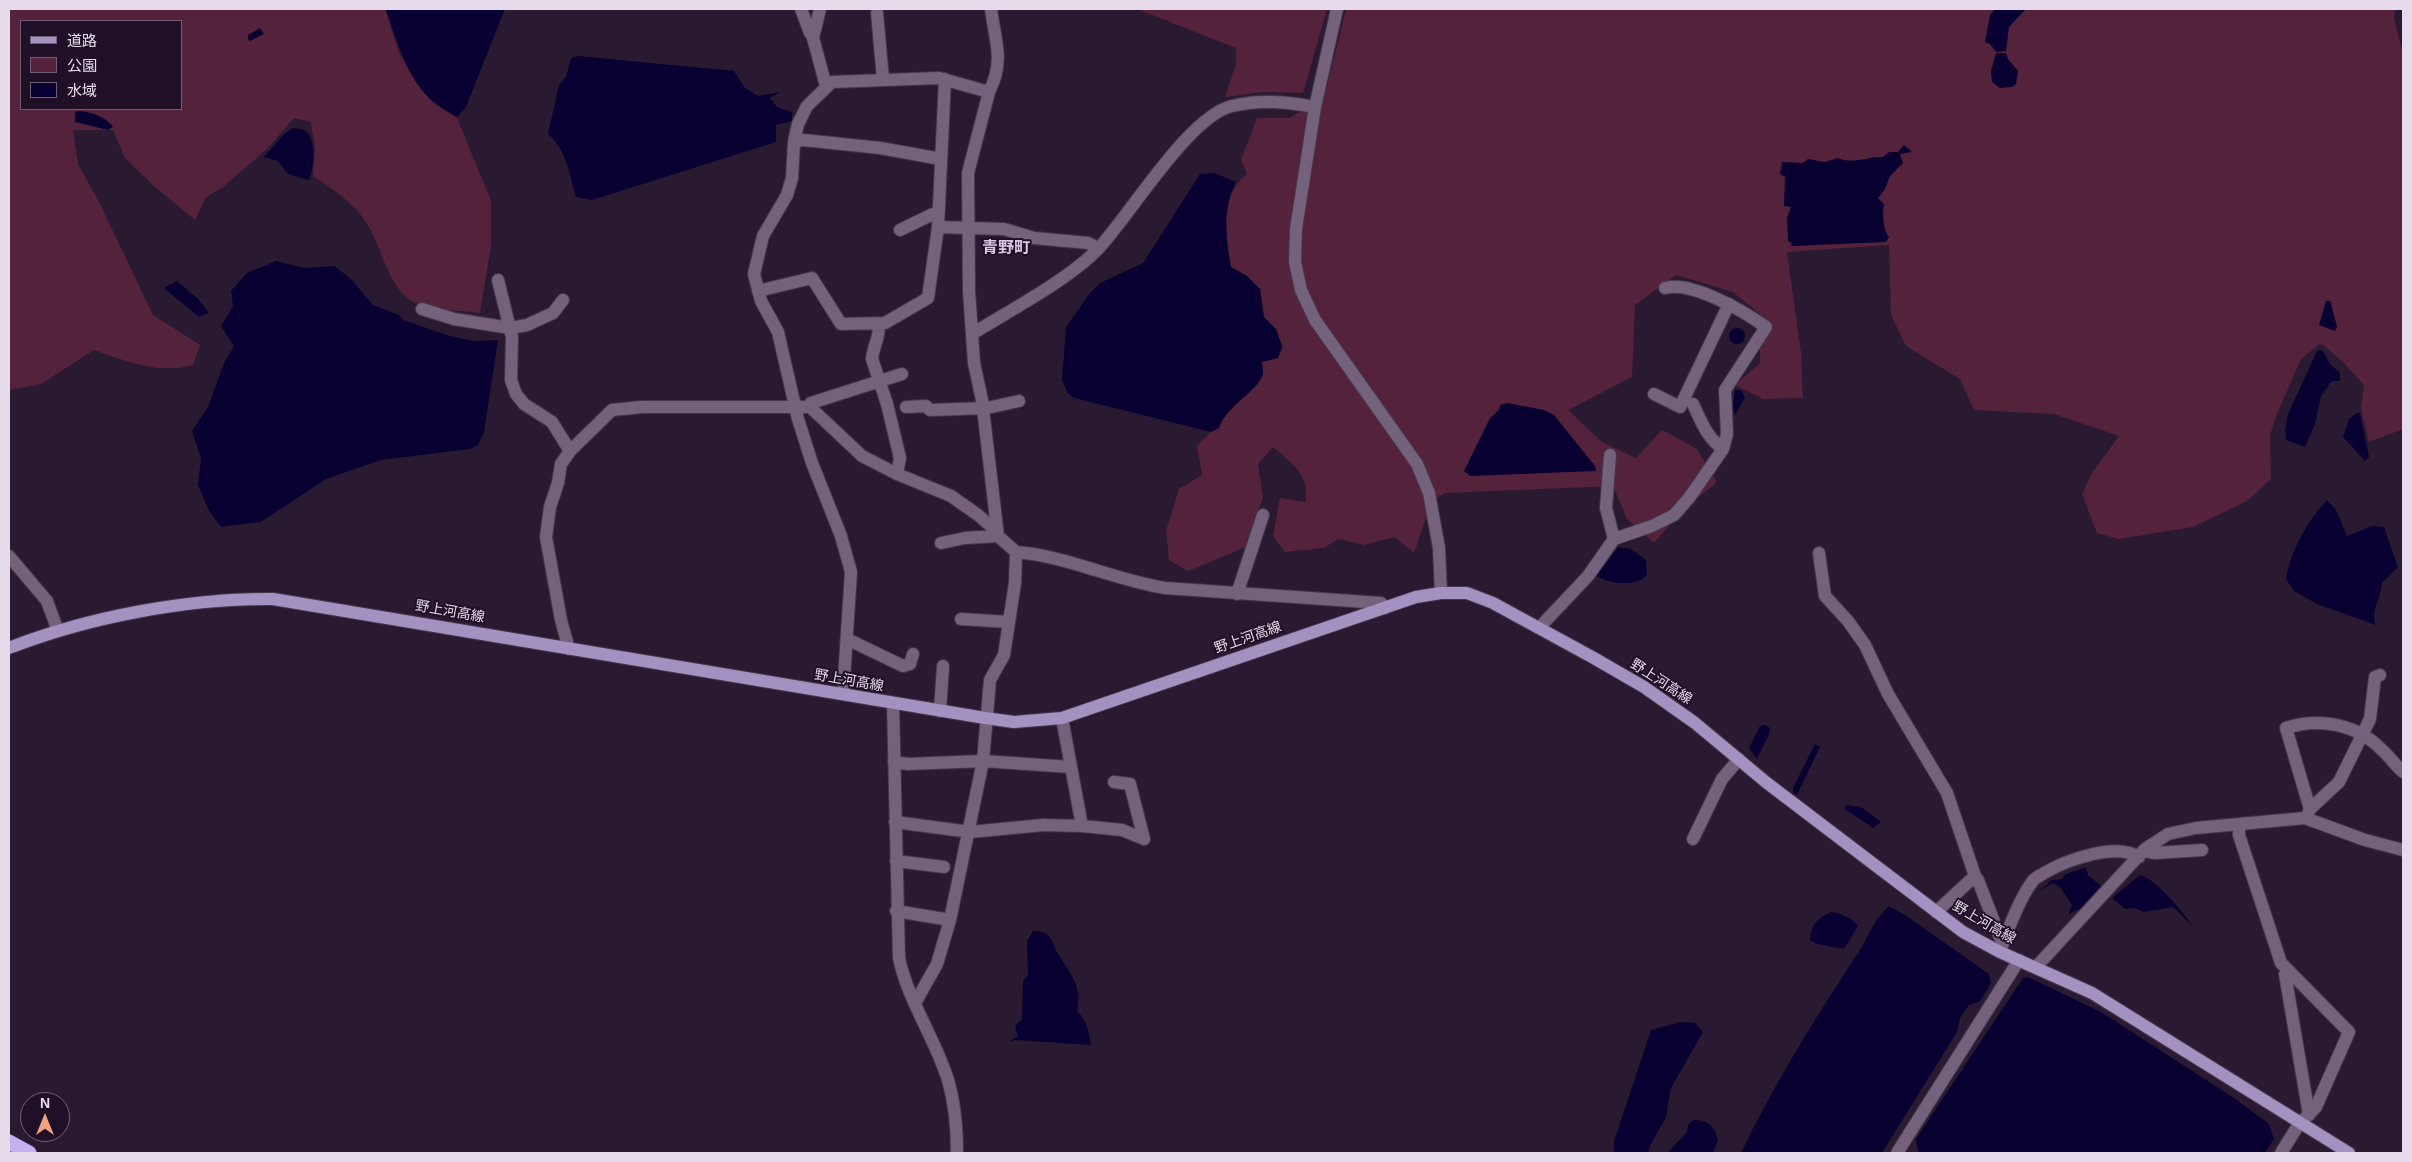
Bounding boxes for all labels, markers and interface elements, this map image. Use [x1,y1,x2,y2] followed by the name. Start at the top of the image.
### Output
[20,20,182,110] legend
[67,32,97,49] text: 道路
[67,57,97,74] text: 公園
[67,82,97,99] text: 水域
[982,239,1030,259] district label: 青野町
[414,598,486,626] street label: 野上河高線
[1212,619,1284,657] street label: 野上河高線
[1627,656,1695,708] street label: 野上河高線
[813,667,885,695] street label: 野上河高線
[1949,898,2019,948] street label: 野上河高線
[20,1092,70,1142] north arrow
[40,1095,50,1111] text: N

